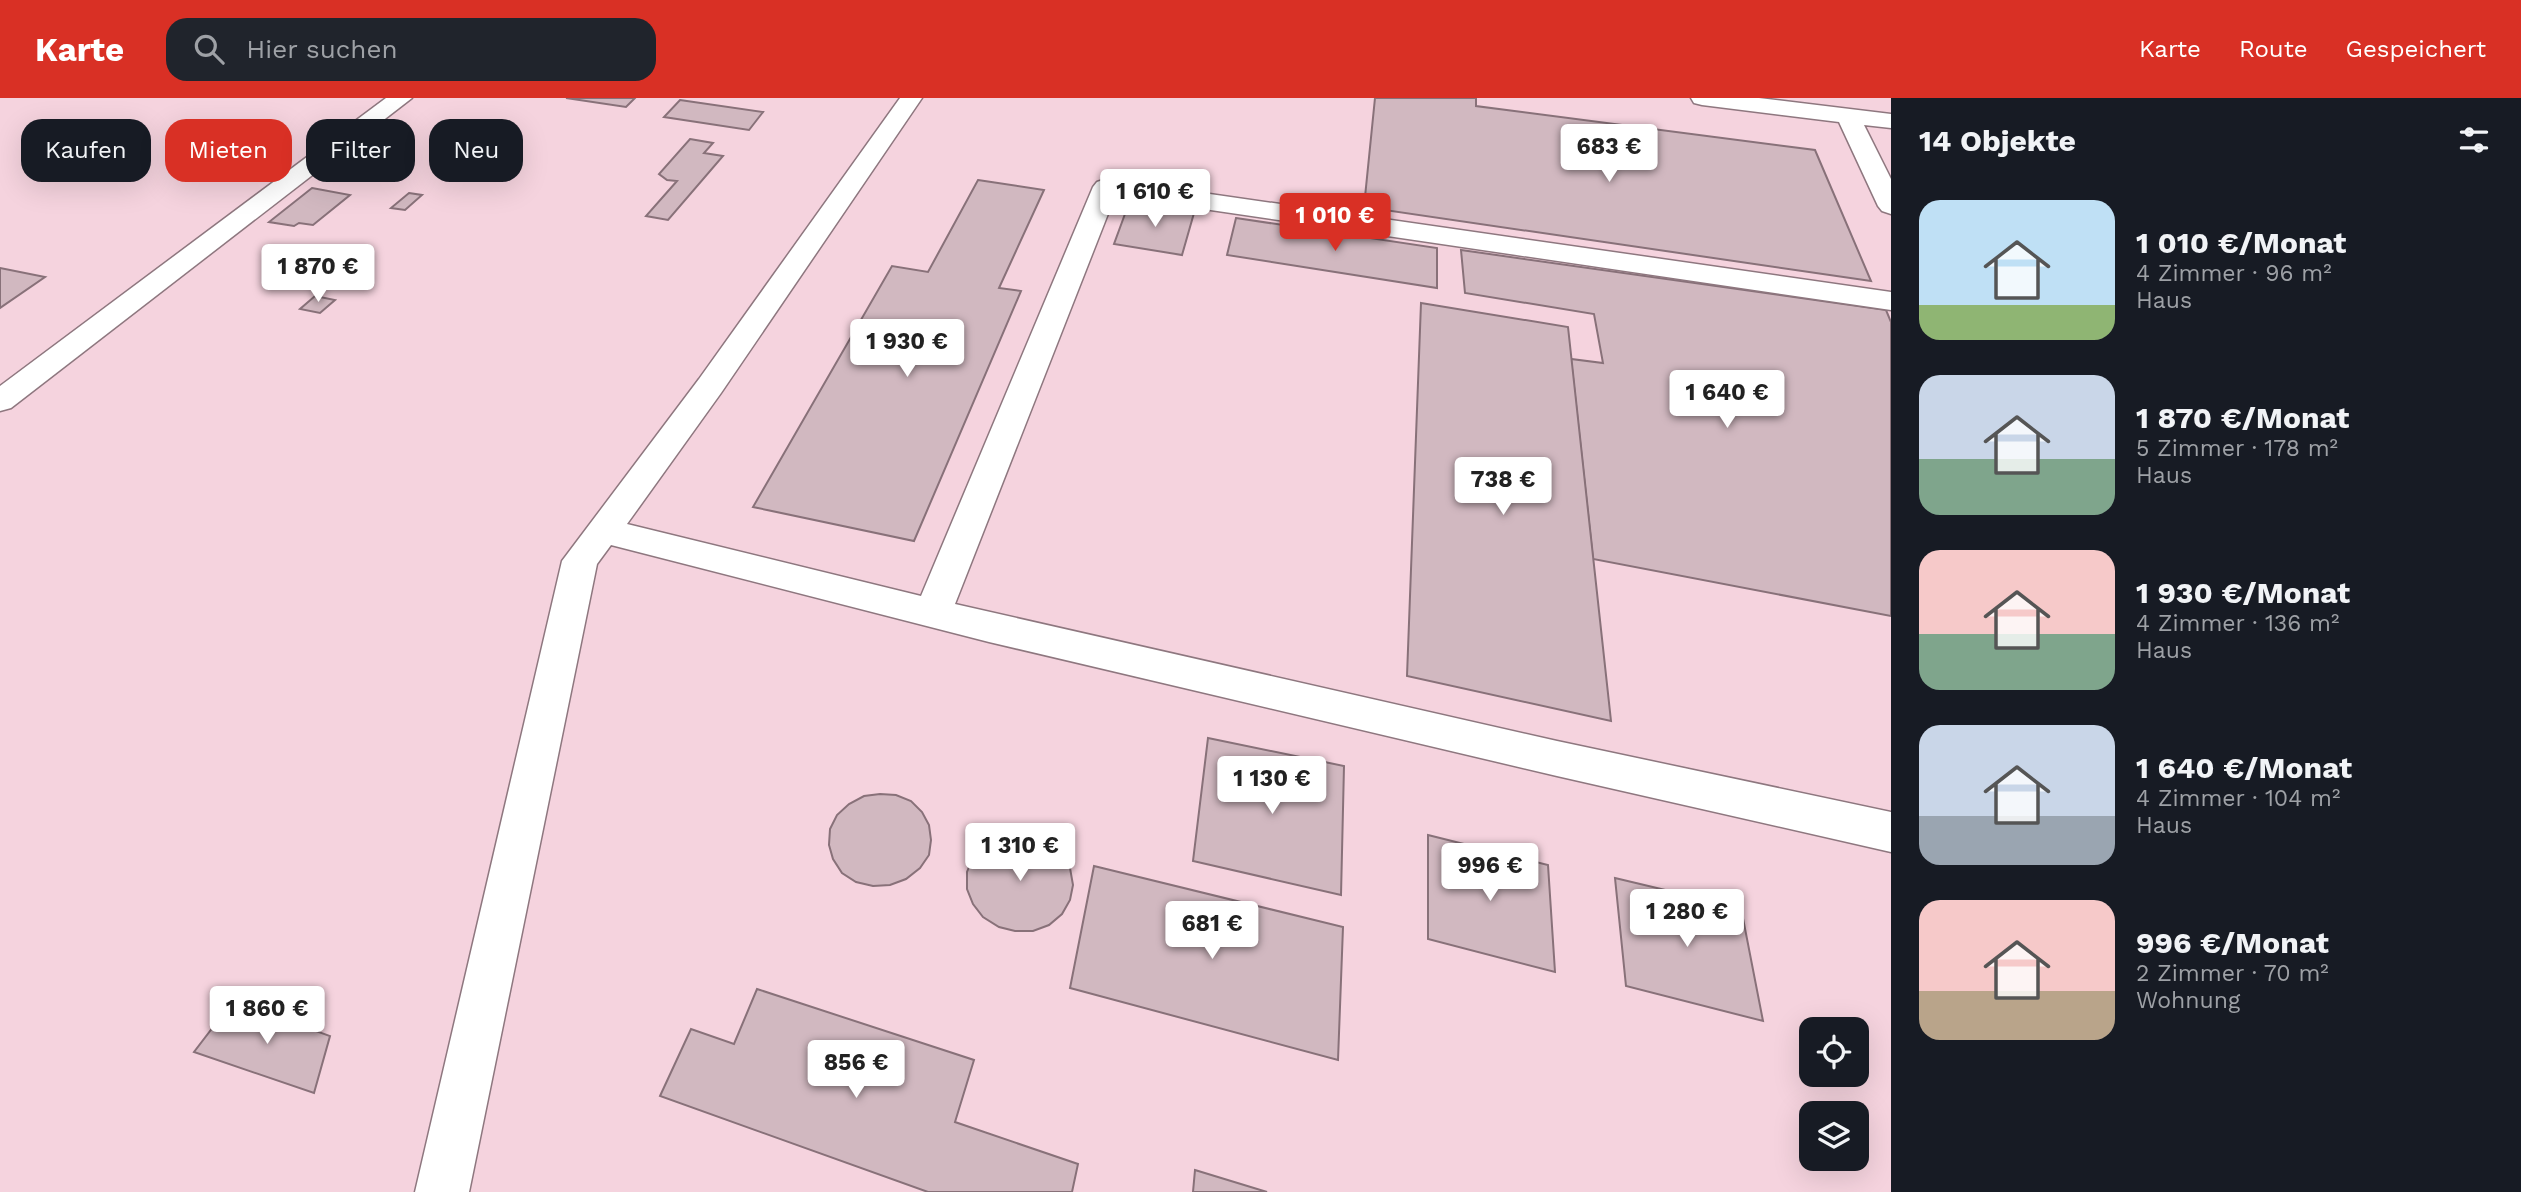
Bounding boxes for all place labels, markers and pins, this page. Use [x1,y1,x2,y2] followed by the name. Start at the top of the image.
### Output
[1560,125,1658,184] pin: 683 €
[1090,170,1220,229] pin: 1 610 €
[1270,194,1400,253] pin: 1 010 €
[253,244,383,304] pin: 1 870 €
[842,320,972,379] pin: 1 930 €
[1662,370,1792,430] pin: 1 640 €
[1454,458,1552,517] pin: 738 €
[1207,756,1337,816] pin: 1 130 €
[955,824,1085,883] pin: 1 310 €
[1441,844,1539,903] pin: 996 €
[1622,890,1752,949] pin: 1 280 €
[1163,902,1261,961] pin: 681 €
[202,986,332,1046] pin: 1 860 €
[807,1040,905,1100] pin: 856 €

